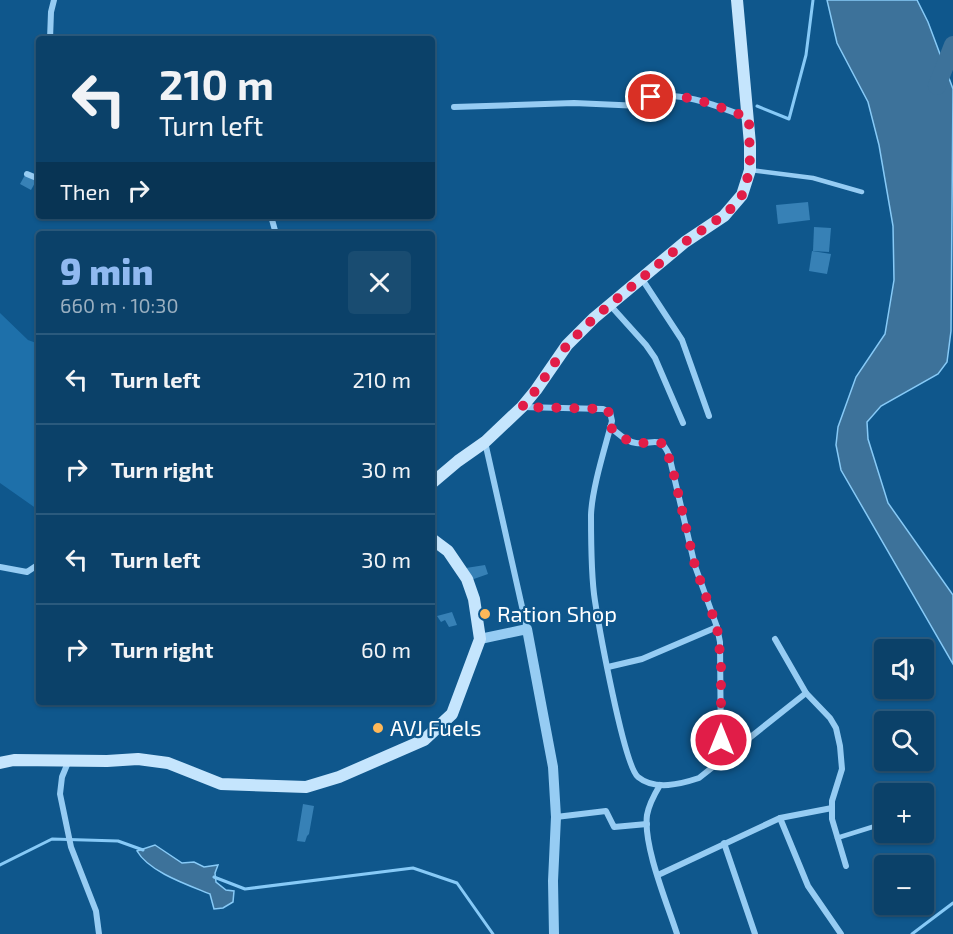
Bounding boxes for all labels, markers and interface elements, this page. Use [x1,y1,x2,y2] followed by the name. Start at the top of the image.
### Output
[159,58,274,108] text: 210 m
[60,60,138,138] icon: left
[625,71,676,122] pin
[634,80,667,113] icon: arrive
[159,109,263,141] text: Turn left
[122,174,155,207] icon: right
[60,178,110,204] text: Then
[60,249,154,292] text: 9 min
[348,251,411,314] button: close
[60,293,178,317] text: 660 m · 10:30
[60,363,93,396] icon: left
[111,366,200,392] text: Turn left
[352,366,411,392] text: 210 m
[60,453,93,486] icon: right
[111,456,213,482] text: Turn right
[361,456,411,482] text: 30 m
[60,543,93,576] icon: left
[111,546,200,572] text: Turn left
[361,546,411,572] text: 30 m
[497,600,617,626] place label: Ration Shop
[478,607,492,621] marker: Ration Shop
[60,633,93,666] icon: right
[111,636,213,662] text: Turn right
[361,636,411,662] text: 60 m
[874,639,934,915] map controls
[874,639,934,699] button: sound
[689,708,753,772] position arrow
[874,711,934,771] button: search
[390,714,481,740] place label: AVJ Fuels
[371,721,385,735] marker: AVJ Fuels
[874,783,934,843] button: +
[874,855,934,915] button: −

